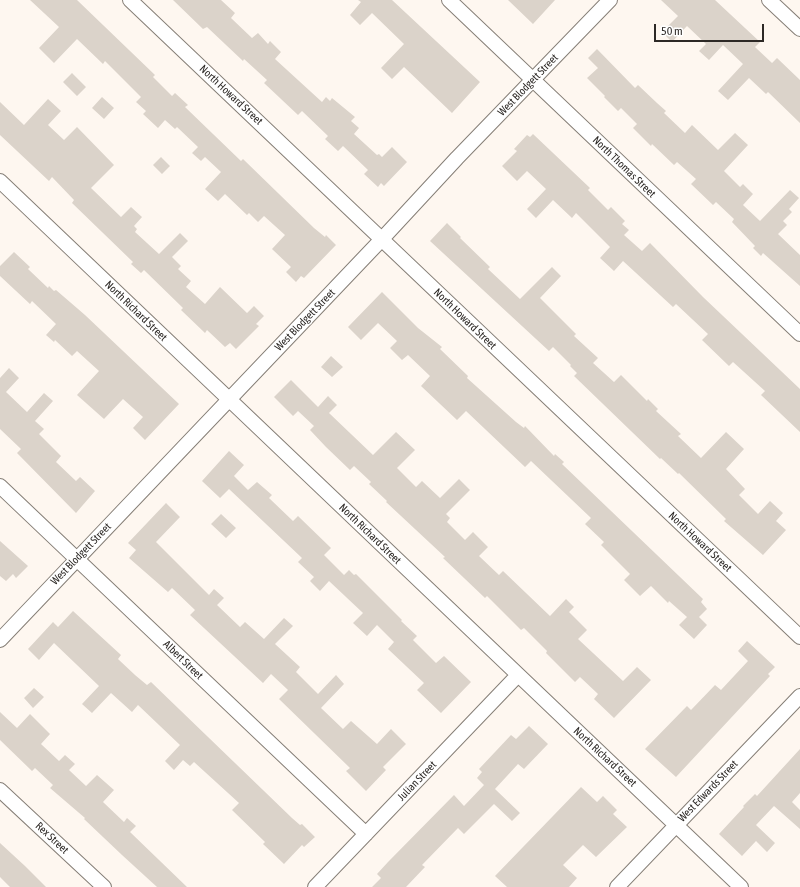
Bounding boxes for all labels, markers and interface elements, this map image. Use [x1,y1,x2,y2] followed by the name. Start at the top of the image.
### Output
[656,16,766,42] scale bar
[661,24,683,38] text: 50 m
[495,51,561,119] street label: West Blodgett Street
[197,62,265,128] street label: North Howard Street
[590,134,658,200] street label: North Thomas Street
[102,278,170,344] street label: North Richard Street
[272,286,338,354] street label: West Blodgett Street
[431,286,499,352] street label: North Howard Street
[336,501,404,567] street label: North Richard Street
[666,509,734,575] street label: North Howard Street
[48,520,114,588] street label: West Blodgett Street
[160,638,206,682] street label: Albert Street
[571,724,639,790] street label: North Richard Street
[675,757,741,825] street label: West Edwards Street
[395,758,439,804] street label: Julian Street
[33,819,71,857] street label: Rex Street

